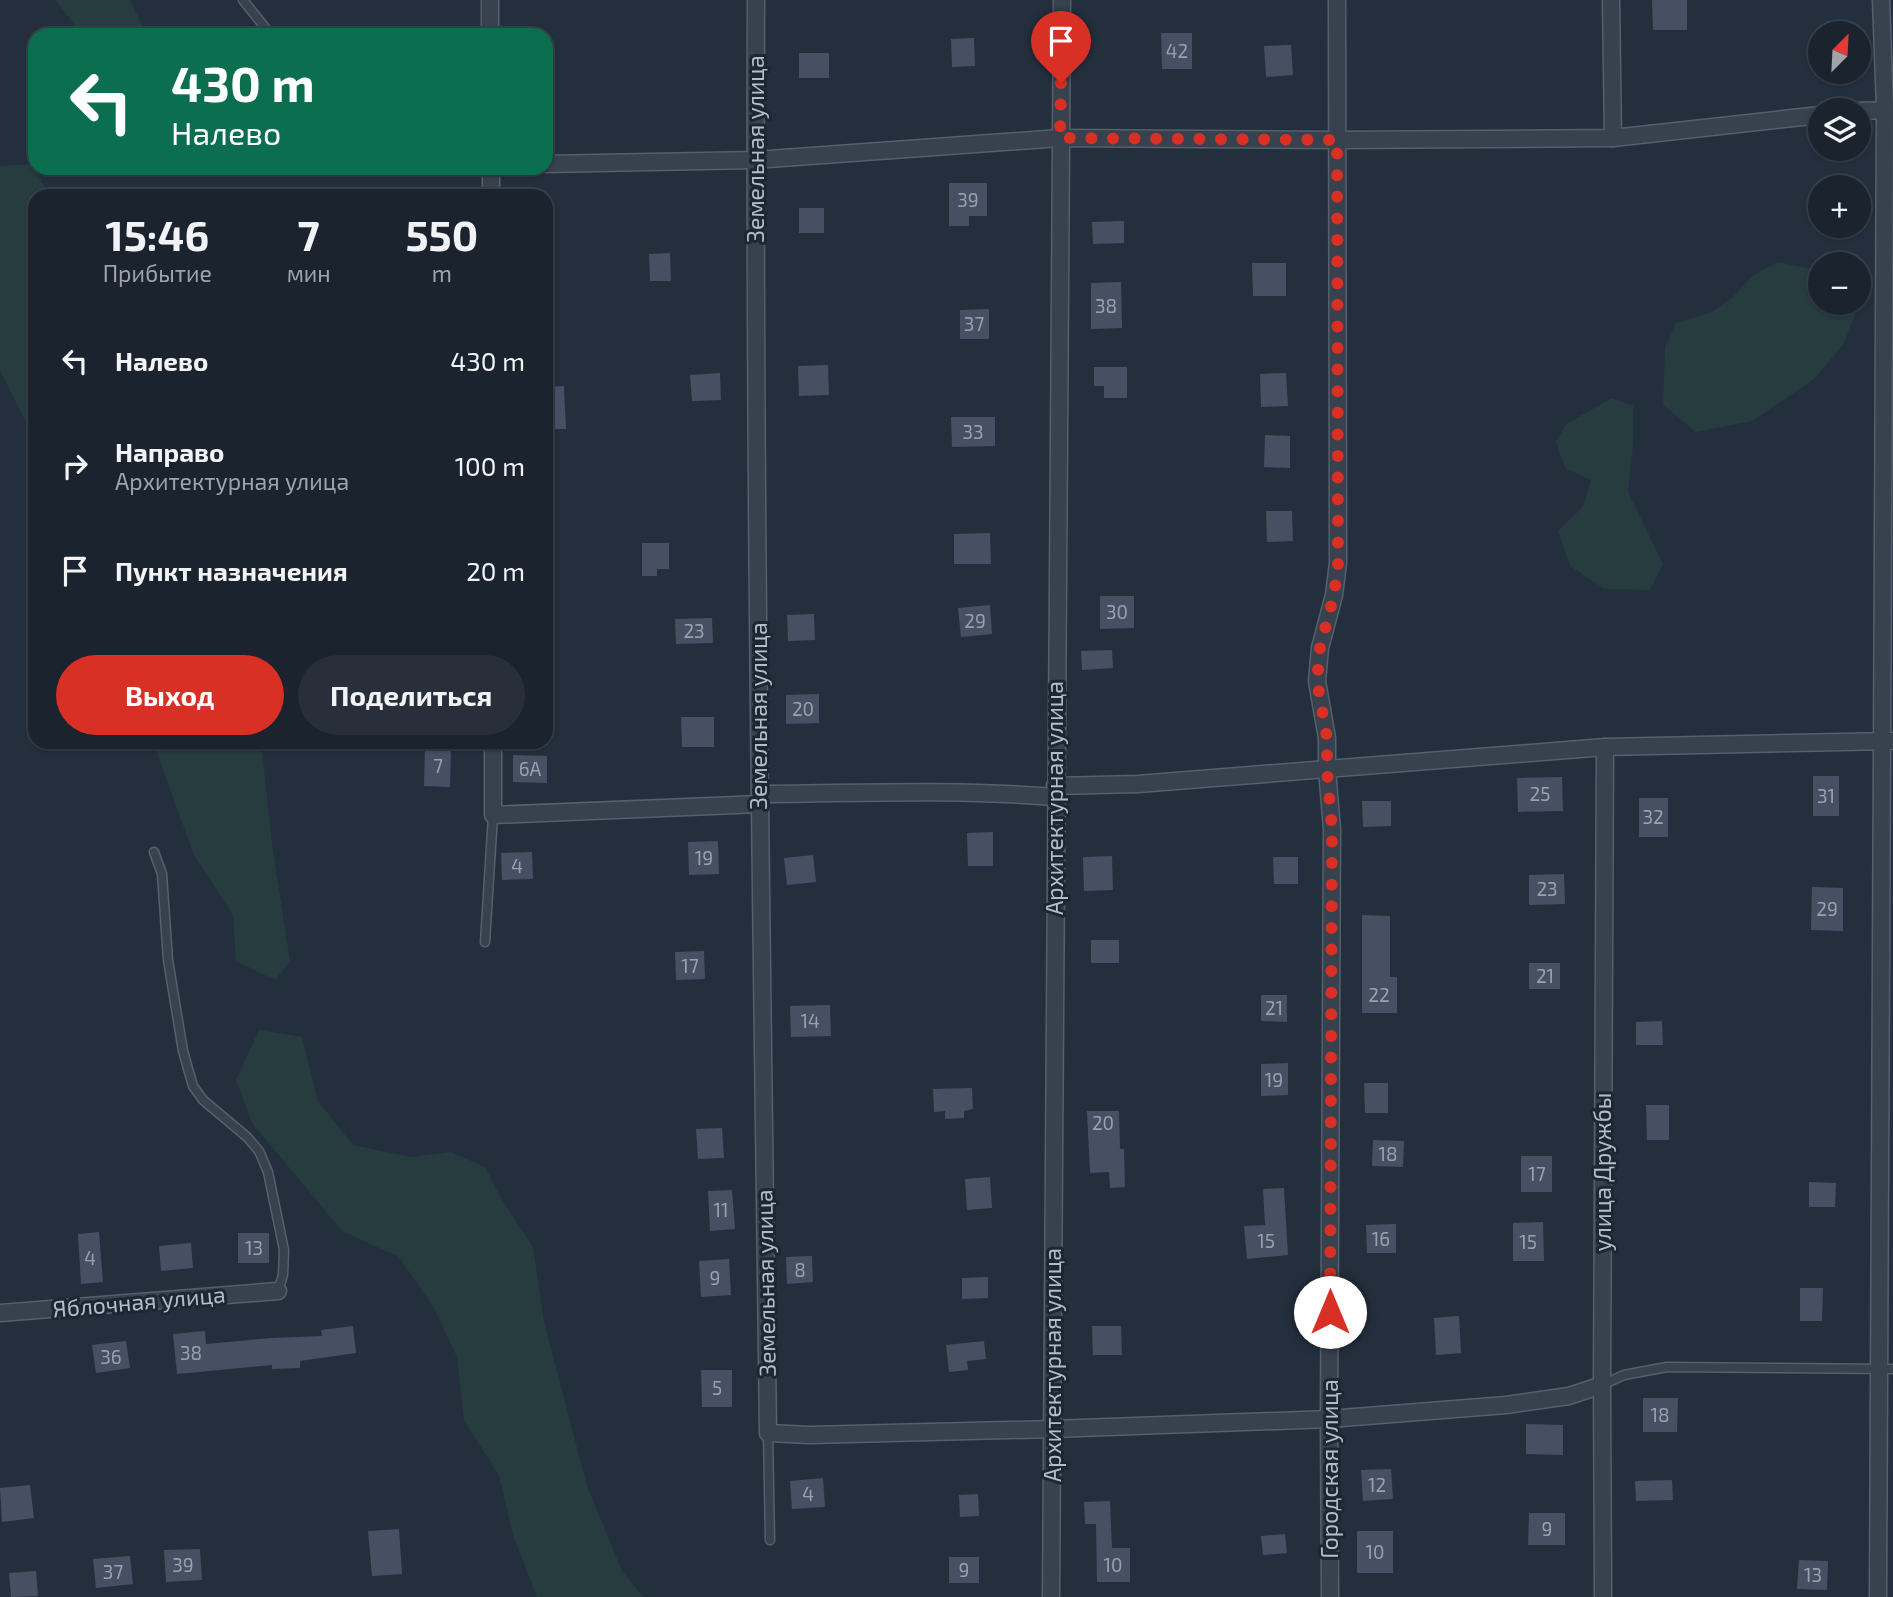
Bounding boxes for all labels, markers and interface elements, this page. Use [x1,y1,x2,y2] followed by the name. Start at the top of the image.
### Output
[1031,11,1091,83] pin
[1808,21,1871,84] north arrow
[1808,21,1871,315] map controls
[1042,22,1080,60] icon: arrive
[1166,39,1188,62] house number: 42
[171,53,315,112] text: 430 m
[741,55,770,243] street label: Земельная улица
[56,56,147,147] icon: left
[1808,98,1871,161] button: layers
[171,113,281,151] text: Налево
[1808,175,1871,238] button: +
[957,188,979,211] house number: 39
[106,209,209,259] text: 15:46
[298,209,320,259] text: 7
[405,209,478,259] text: 550
[1808,252,1871,315] button: −
[103,259,212,287] text: Прибытие
[287,259,331,287] text: мин
[432,259,452,287] text: m
[1095,294,1117,317] house number: 38
[964,312,984,335] house number: 37
[56,342,94,380] icon: left
[115,345,208,376] text: Налево
[450,345,525,376] text: 430 m
[962,420,984,443] house number: 33
[115,436,224,467] text: Направо
[56,447,94,485] icon: right
[455,450,525,481] text: 100 m
[115,467,349,495] text: Архитектурная улица
[56,552,94,590] icon: arrive
[115,555,348,586] text: Пункт назначения
[466,555,525,586] text: 20 m
[1106,600,1128,623] house number: 30
[964,609,986,632] house number: 29
[683,619,705,642] house number: 23
[744,622,773,810] street label: Земельная улица
[56,655,284,735] button: Выход
[298,655,525,735] button: Поделиться
[1040,681,1069,915] street label: Архитектурная улица
[792,697,814,720] house number: 20
[433,754,443,777] house number: 7
[519,757,542,780] house number: 6А
[1530,782,1550,805] house number: 25
[1817,784,1835,807] house number: 31
[1642,805,1664,828] house number: 32
[695,846,713,869] house number: 19
[511,854,523,877] house number: 4
[1536,877,1558,900] house number: 23
[1816,897,1838,920] house number: 29
[681,954,699,977] house number: 17
[1536,964,1554,987] house number: 21
[1368,983,1390,1006] house number: 22
[1265,996,1283,1019] house number: 21
[800,1009,820,1032] house number: 14
[1265,1068,1283,1091] house number: 19
[1588,1093,1617,1251] street label: улица Дружбы
[1092,1111,1114,1134] house number: 20
[1378,1142,1398,1165] house number: 18
[1528,1162,1546,1185] house number: 17
[749,1189,782,1377] street label: Земельная улица
[713,1198,729,1221] house number: 11
[1372,1227,1390,1250] house number: 16
[1257,1229,1275,1252] house number: 15
[1519,1230,1537,1253] house number: 15
[245,1236,263,1259] house number: 13
[84,1246,96,1269] house number: 4
[1038,1248,1067,1482] street label: Архитектурная улица
[794,1258,806,1281] house number: 8
[710,1266,720,1289] house number: 9
[1293,1275,1367,1349] position arrow
[51,1279,227,1324] street label: Яблочная улица
[180,1341,202,1364] house number: 38
[100,1345,122,1368] house number: 36
[712,1376,722,1399] house number: 5
[1315,1379,1344,1559] street label: Городская улица
[1650,1403,1670,1426] house number: 18
[1368,1473,1386,1496] house number: 12
[802,1482,814,1505] house number: 4
[1542,1517,1552,1540] house number: 9
[1365,1540,1385,1563] house number: 10
[172,1553,194,1576] house number: 39
[1103,1553,1123,1576] house number: 10
[959,1558,969,1581] house number: 9
[103,1560,123,1583] house number: 37
[1804,1563,1822,1586] house number: 13

